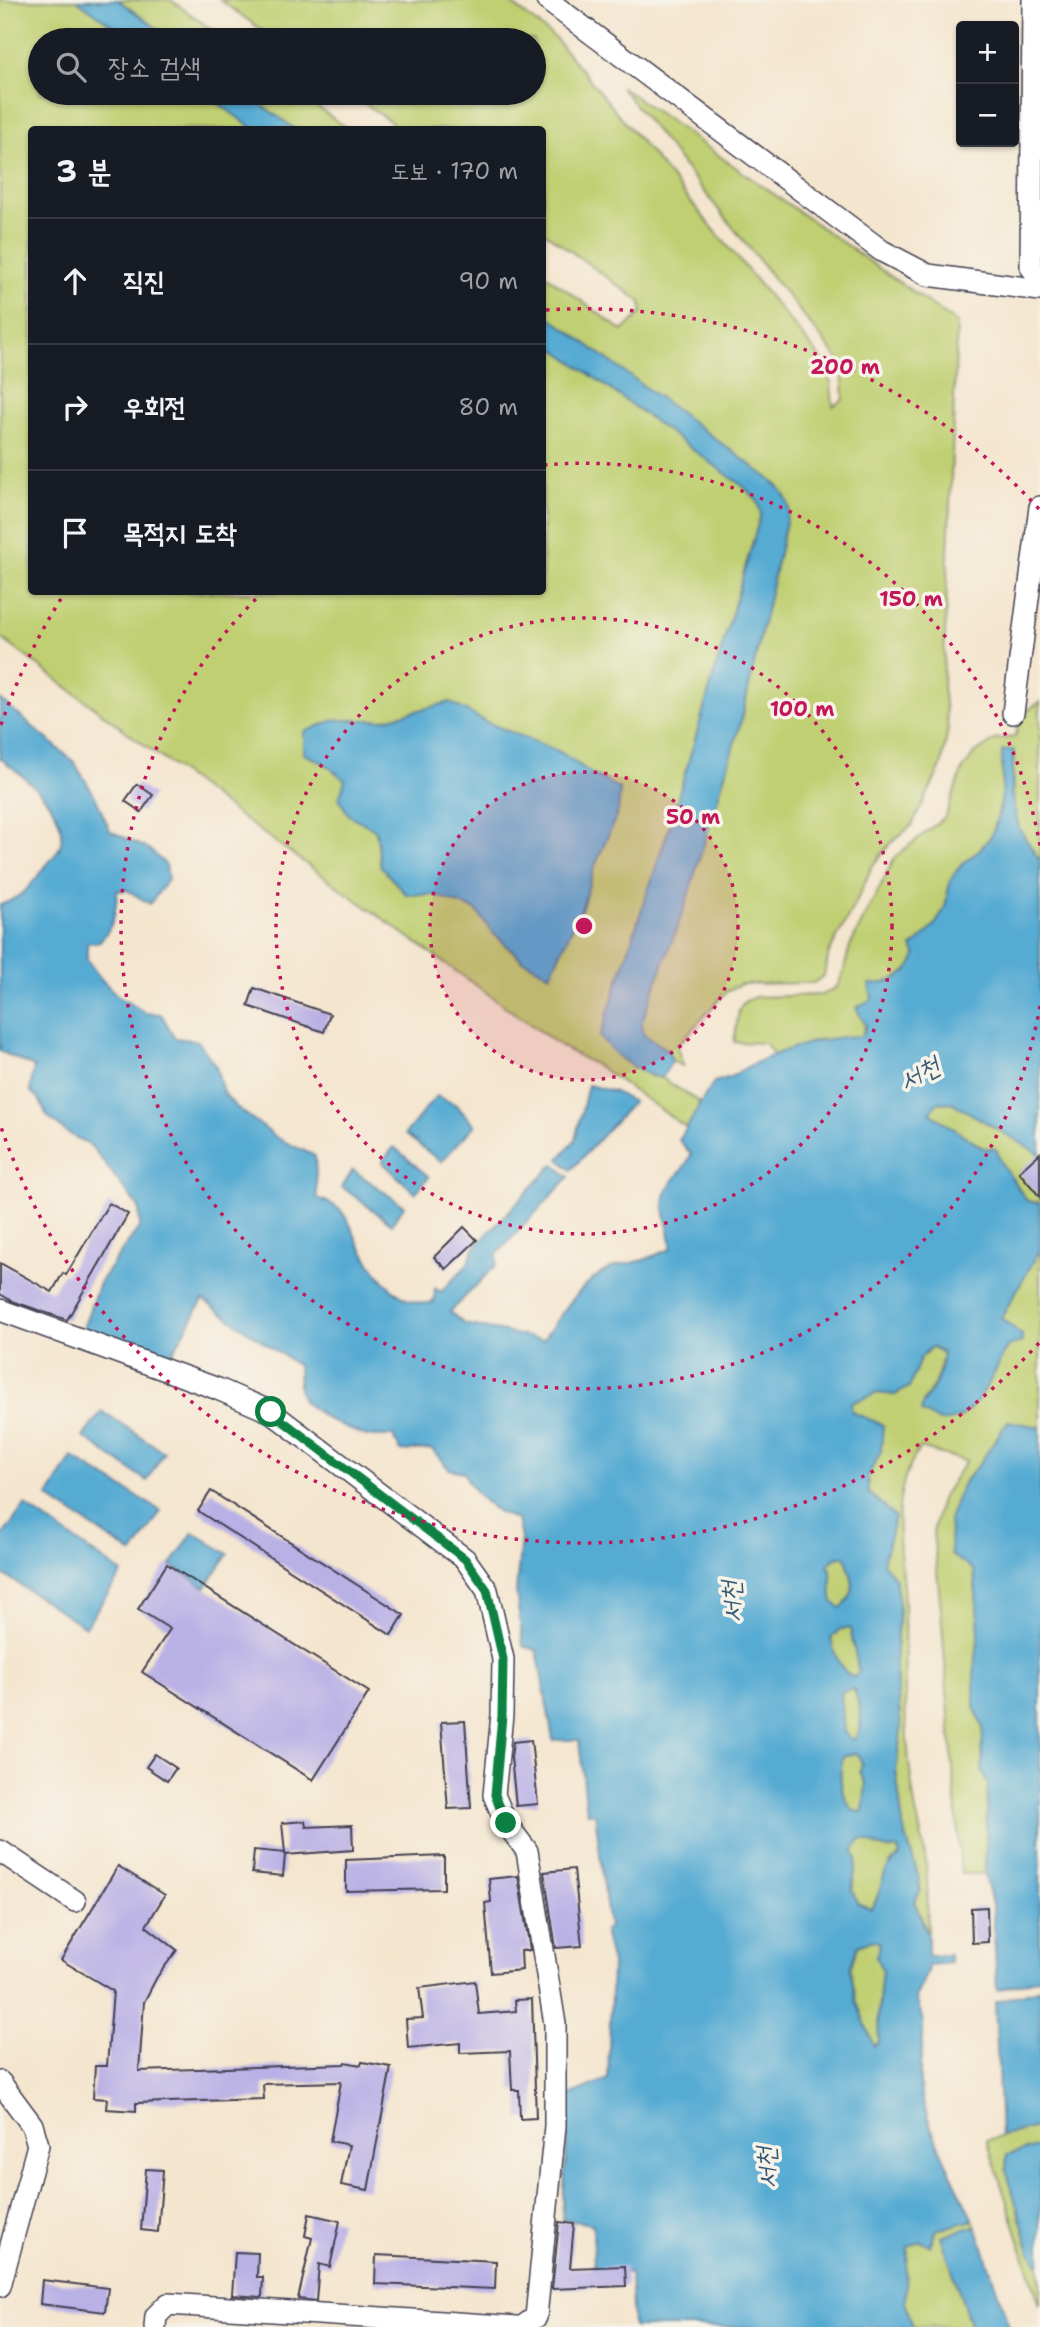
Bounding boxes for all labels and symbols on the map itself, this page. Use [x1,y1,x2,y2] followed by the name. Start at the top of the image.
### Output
[810,353,880,381] text: 200 m
[879,585,943,613] text: 150 m
[770,695,834,723] text: 100 m
[666,803,720,831] text: 50 m
[572,914,596,938] centre of rings
[892,1046,948,1098] water label: 서천
[255,1396,286,1427] route start
[712,1577,750,1624] water label: 서천
[490,1807,521,1838] route end
[747,2143,785,2190] water label: 서천

